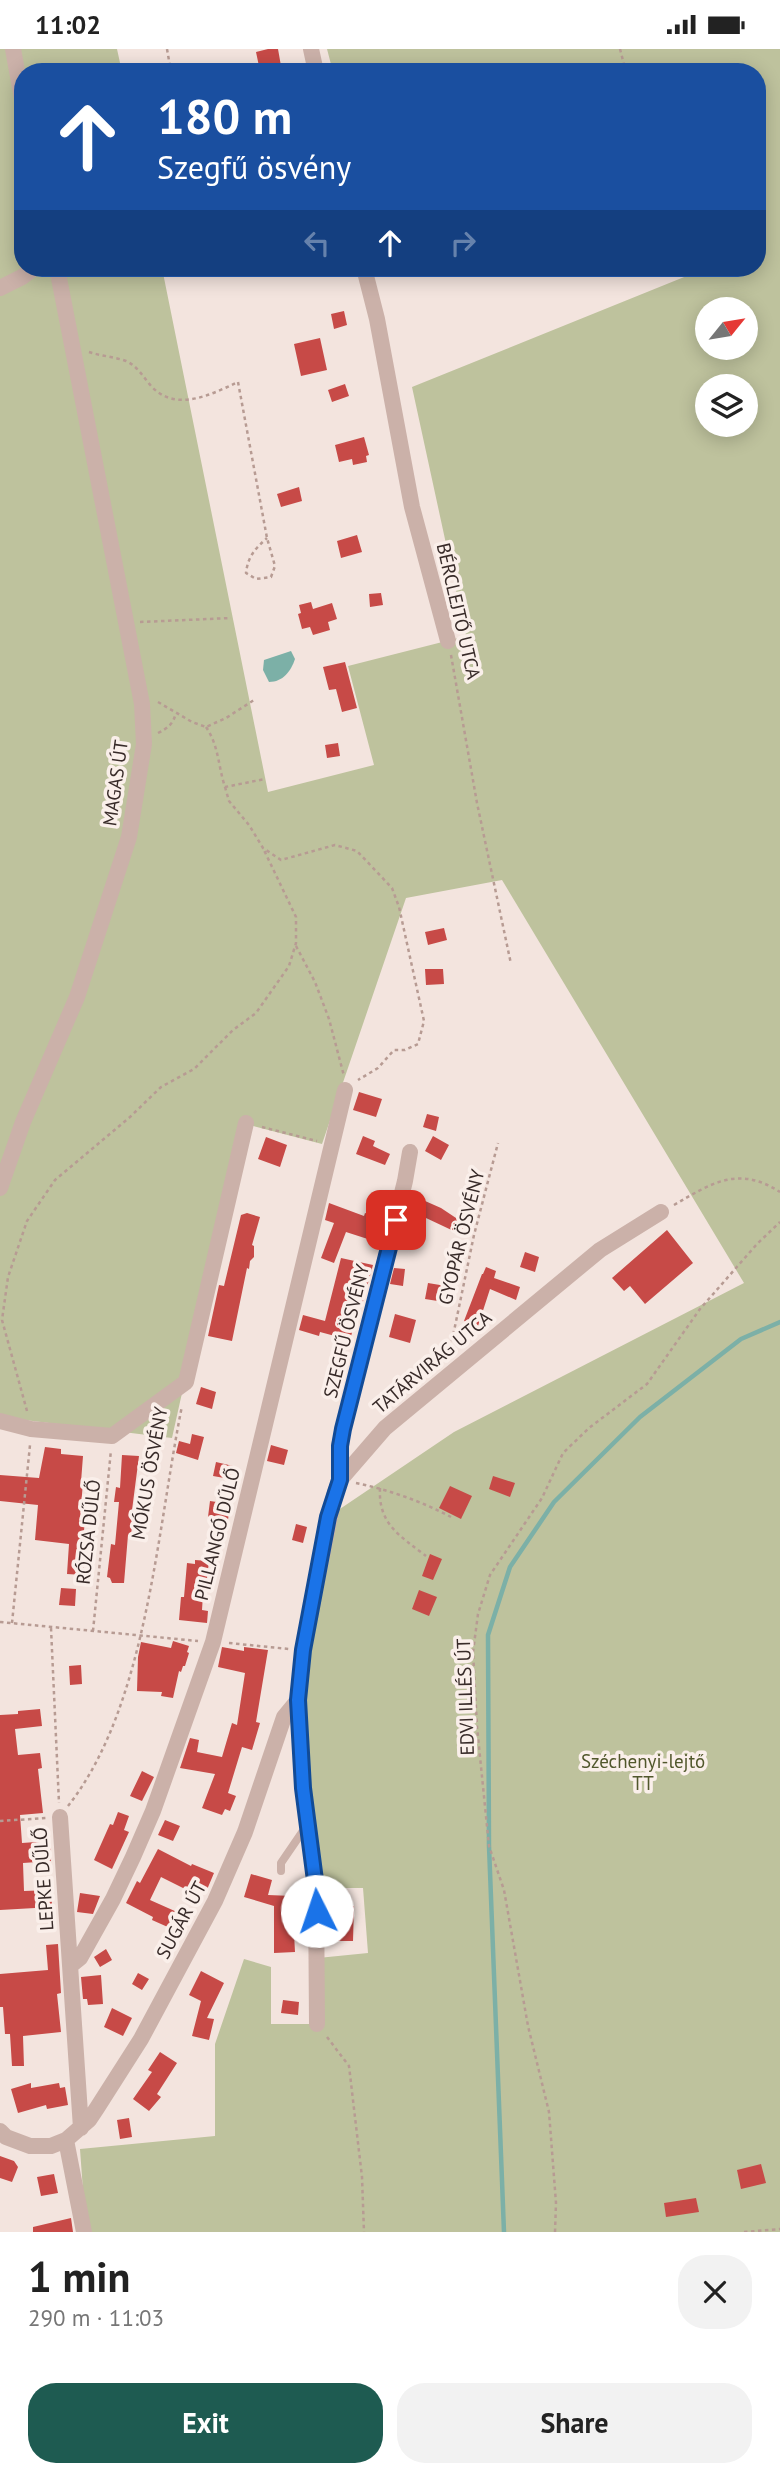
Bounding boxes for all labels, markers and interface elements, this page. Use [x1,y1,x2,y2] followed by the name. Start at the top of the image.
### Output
[35,8,101,41] text: 11:02
[157,84,292,148] text: 180 m
[42,91,133,182] icon: ahead
[157,146,351,188] text: Szegfű ösvény
[298,224,336,262] icon: left
[371,224,409,262] icon: ahead
[444,224,482,262] icon: right
[695,297,758,361] north arrow
[695,297,758,437] map controls
[695,374,758,437] button: layers
[432,540,486,682] street label: BÉRCLEJTŐ UTCA
[97,738,133,828] street label: MAGAS ÚT
[433,1166,490,1307] street label: GYOPÁR ÖSVÉNY
[366,1190,426,1250] pin
[377,1201,415,1239] icon: arrive
[318,1261,374,1400] street label: SZEGFŰ ÖSVÉNY
[368,1305,496,1419] street label: TATÁRVIRÁG UTCA
[125,1404,173,1541] street label: MÓKUS ÖSVÉNY
[189,1465,245,1603] street label: PILLANGÓ DŰLŐ
[71,1478,105,1586] street label: RÓZSA DŰLŐ
[451,1638,479,1756] street label: EDVI ILLÉS ÚT
[581,1749,705,1795] park label: Széchenyi-lejtő TT
[27,1826,59,1932] street label: LEPKE DŰLŐ
[280,1874,354,1948] position arrow
[151,1877,212,1963] street label: SUGÁR ÚT
[28,2249,130,2304] text: 1 min
[678,2255,752,2329] button: close
[28,2303,164,2332] text: 290 m · 11:03
[28,2383,383,2463] button: Exit
[397,2383,752,2463] button: Share

